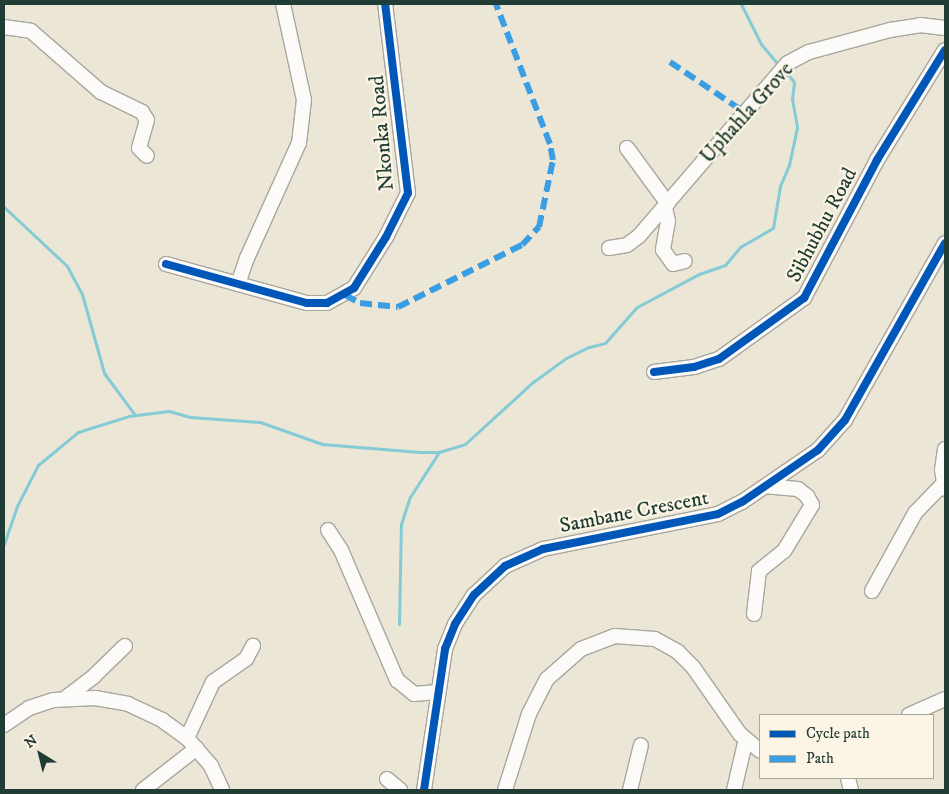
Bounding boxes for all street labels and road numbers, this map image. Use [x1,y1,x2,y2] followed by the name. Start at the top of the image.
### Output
[695,57,799,169] street label: Uphahla Grove
[364,74,400,192] street label: Nkonka Road
[781,163,863,287] street label: Sibhubhu Road
[557,485,711,539] street label: Sambane Crescent

